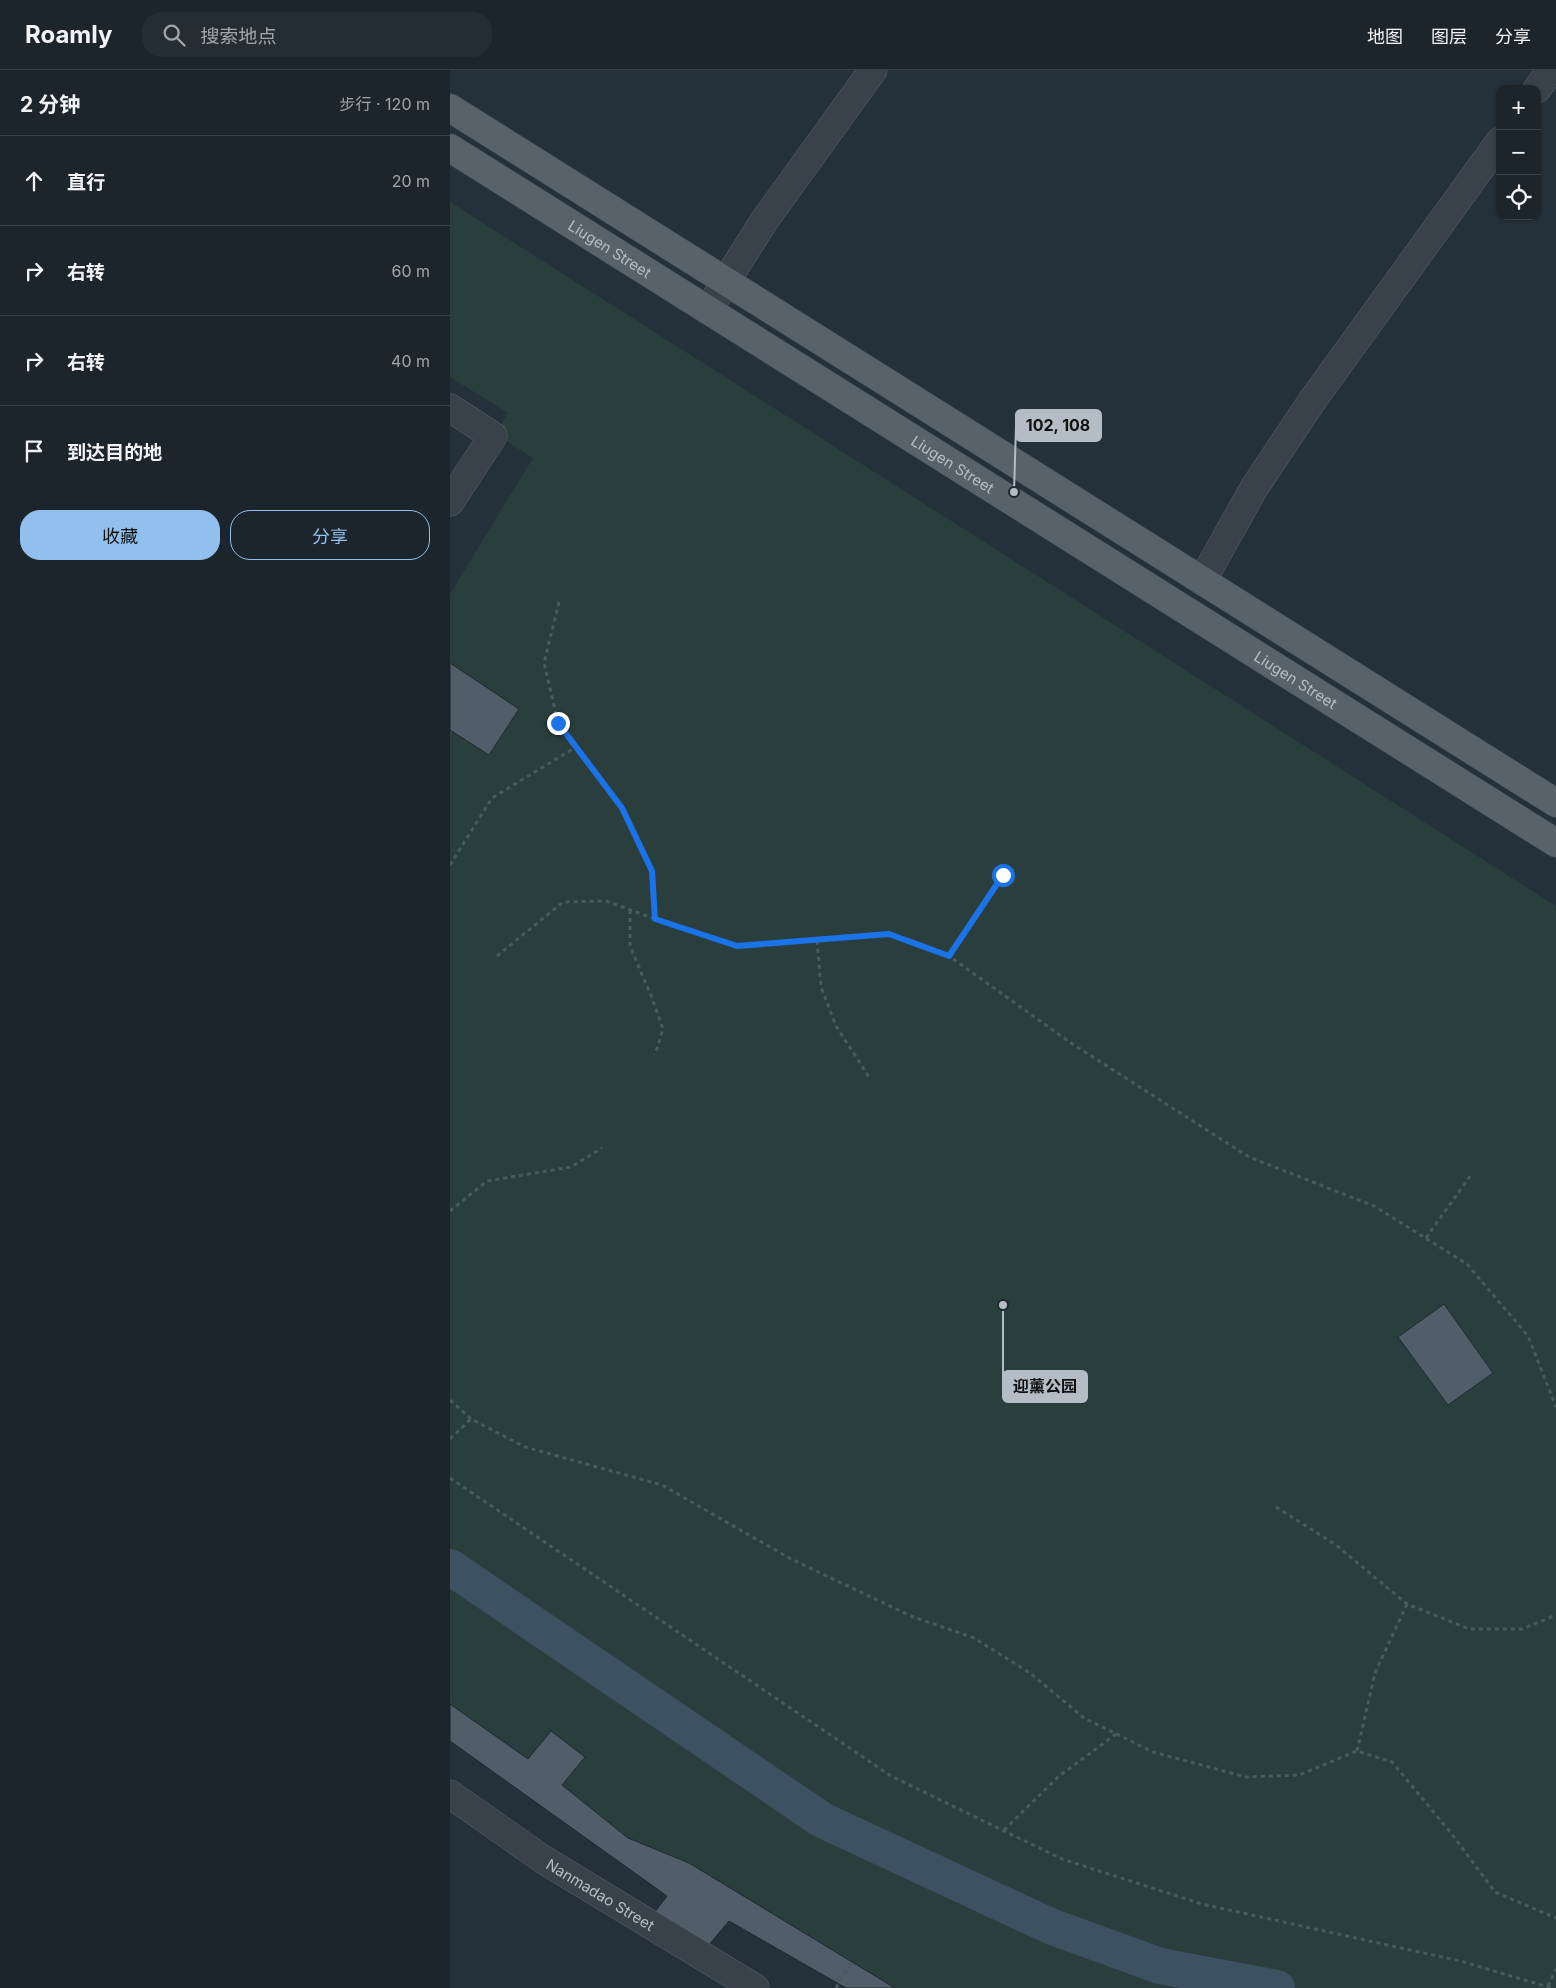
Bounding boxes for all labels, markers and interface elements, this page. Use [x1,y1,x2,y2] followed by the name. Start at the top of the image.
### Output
[142,12,492,57] search box
[25,20,112,49] text: Roamly
[160,21,188,49] icon: search
[200,25,276,48] text: 搜索地点
[1367,26,1403,47] text: 地图
[1431,26,1467,47] text: 图层
[1495,26,1531,47] text: 分享
[1496,85,1541,220] map controls
[1496,85,1541,130] button: +
[20,92,80,117] text: 2 分钟
[340,94,430,114] text: 步行 · 120 m
[1496,130,1541,175] button: −
[20,167,48,195] icon: ahead
[67,171,105,194] text: 直行
[392,171,430,191] text: 20 m
[1496,175,1541,220] button: locate
[565,215,655,282] street label: Liugen Street
[20,257,48,285] icon: right
[67,261,105,284] text: 右转
[391,261,430,281] text: 60 m
[20,347,48,375] icon: right
[67,351,105,374] text: 右转
[391,351,430,371] text: 40 m
[1016,410,1101,441] callout: 102, 108
[1026,415,1090,435] text: 102, 108
[908,431,998,497] street label: Liugen Street
[20,437,48,465] icon: arrive
[67,441,162,464] text: 到达目的地
[20,510,220,560] button: 收藏
[230,510,430,560] button: 分享
[1251,646,1341,713] street label: Liugen Street
[547,712,570,735] route end
[992,864,1015,887] route start
[1003,1371,1087,1402] callout: 迎薰公园
[1013,1376,1077,1396] text: 迎薰公园
[543,1854,658,1934] street label: Nanmadao Street

